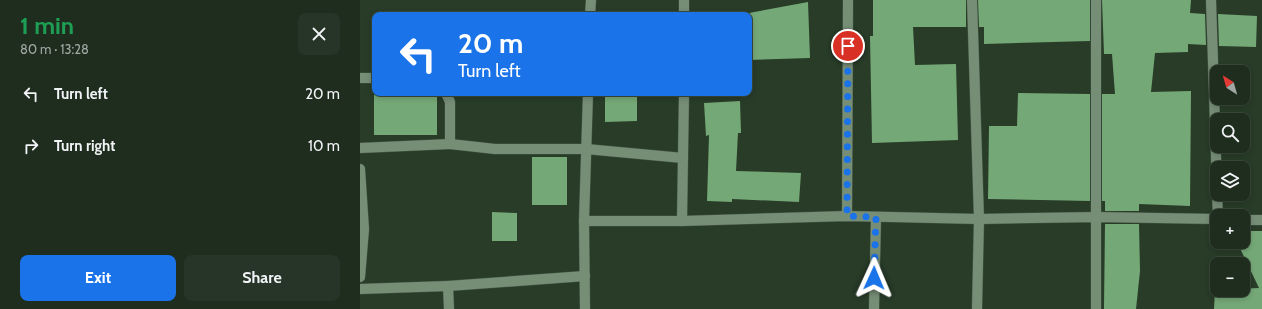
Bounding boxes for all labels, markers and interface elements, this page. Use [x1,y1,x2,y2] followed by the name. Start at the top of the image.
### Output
[20,11,74,40] text: 1 min
[298,13,340,55] button: close
[458,26,523,60] text: 20 m
[392,28,444,80] icon: left
[831,29,865,63] pin
[837,35,859,57] icon: arrive
[20,41,89,57] text: 80 m · 13:28
[458,60,521,82] text: Turn left
[1210,65,1250,105] north arrow
[1210,65,1250,297] map controls
[20,83,42,105] icon: left
[54,85,108,103] text: Turn left
[305,85,340,103] text: 20 m
[1210,113,1250,153] button: search
[20,135,42,157] icon: right
[54,137,115,155] text: Turn right
[308,137,340,155] text: 10 m
[1210,161,1250,201] button: layers
[1210,209,1250,249] button: +
[20,255,176,301] button: Exit
[184,255,340,301] button: Share
[853,257,895,299] position arrow
[1210,257,1250,297] button: −

